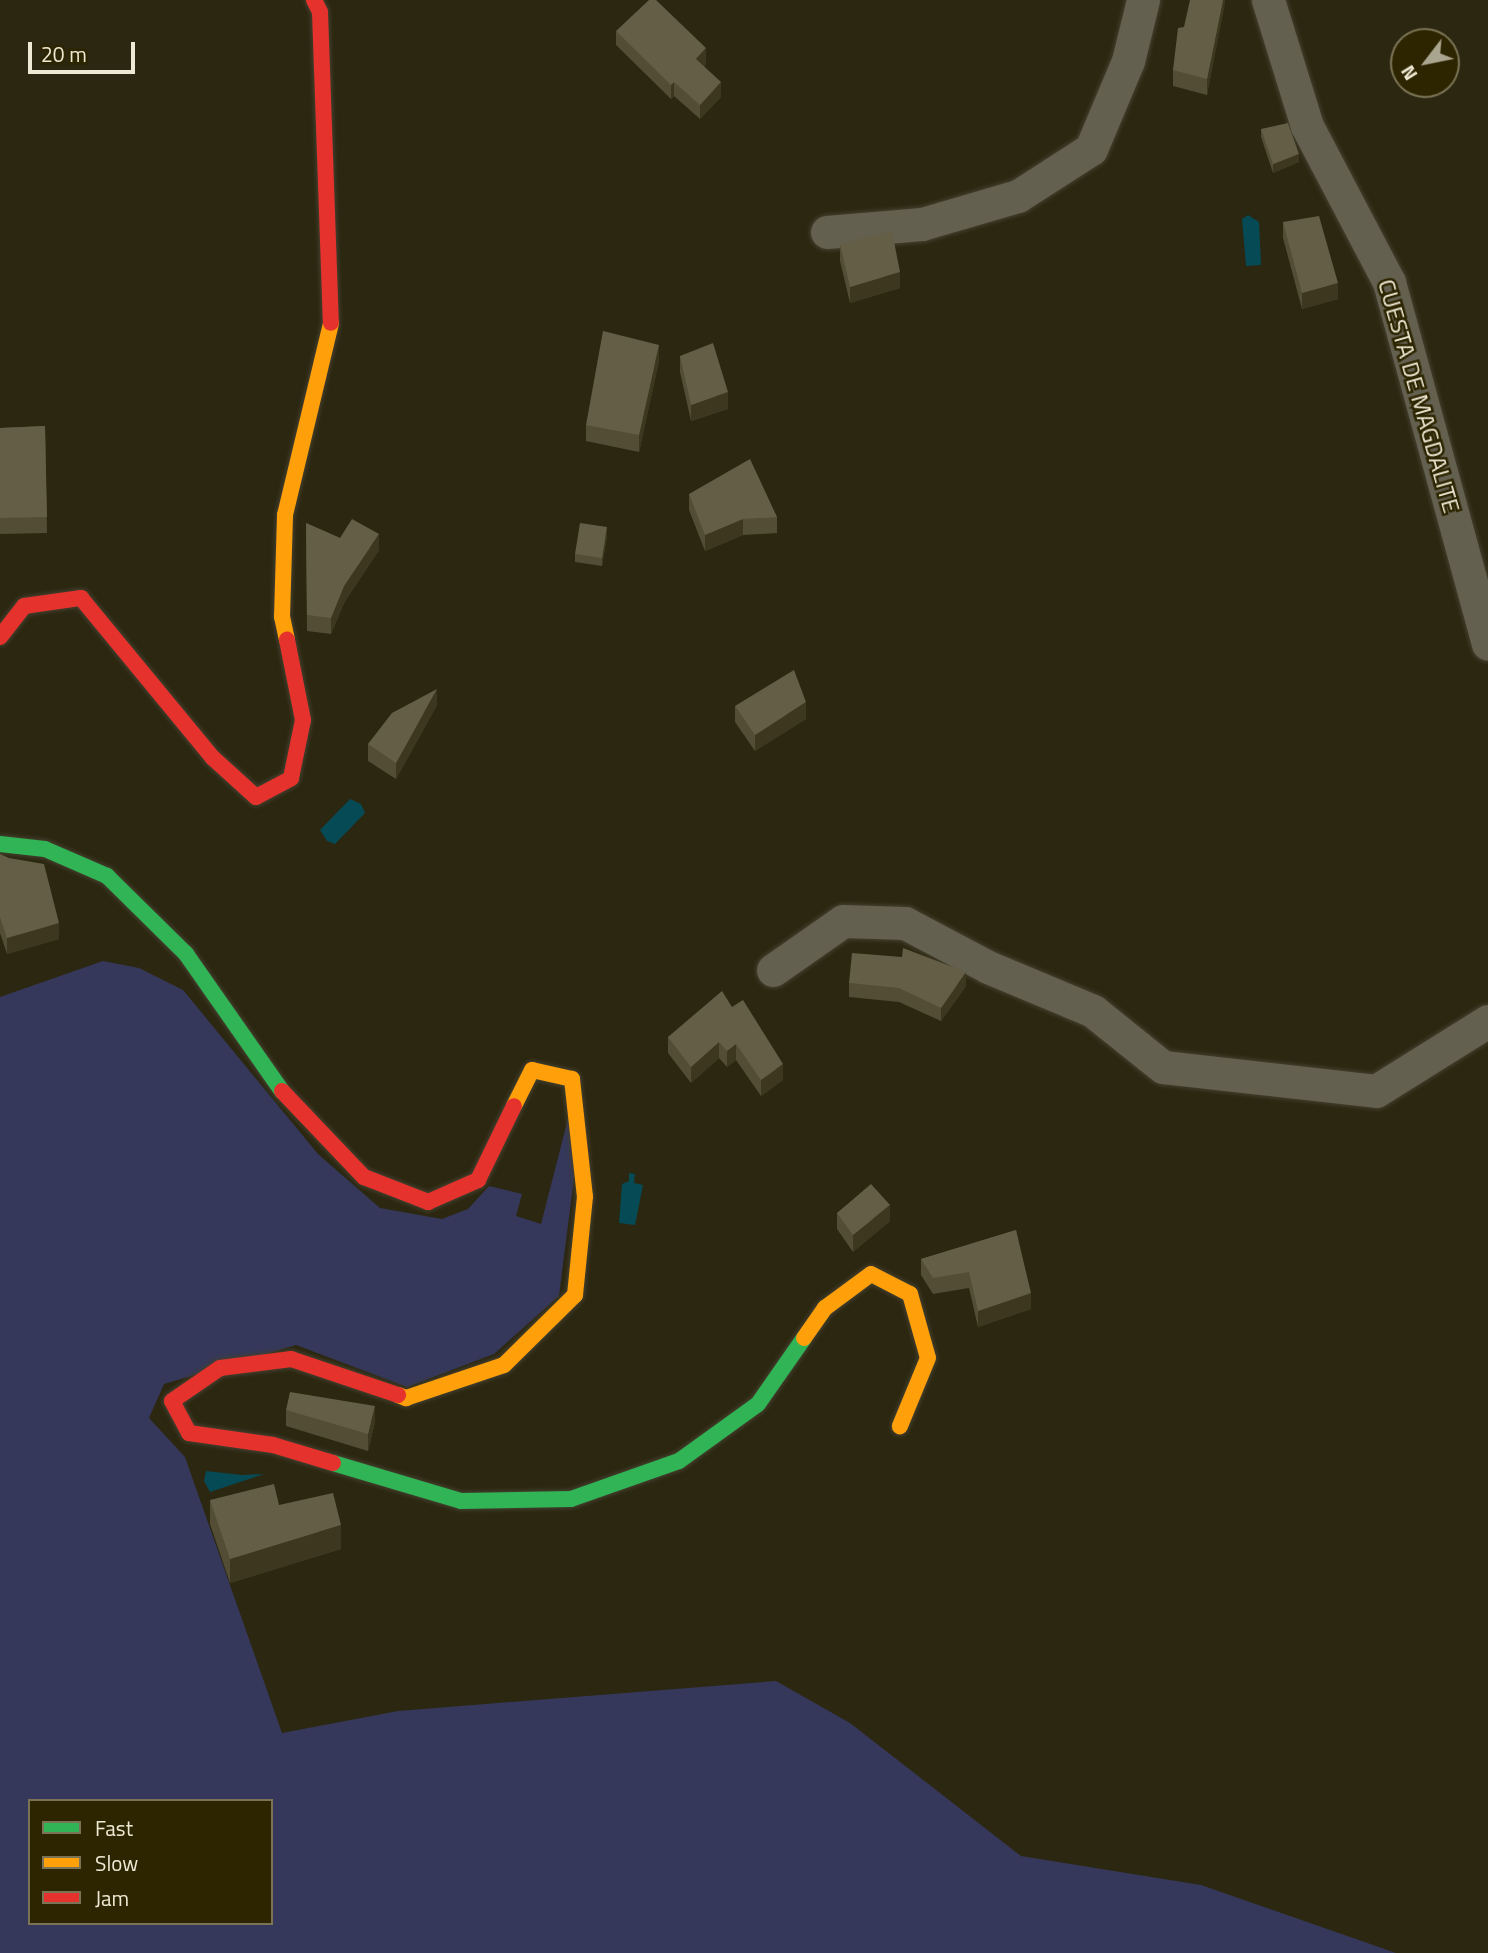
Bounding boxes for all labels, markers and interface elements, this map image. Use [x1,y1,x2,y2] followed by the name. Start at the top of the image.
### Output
[32,28,138,72] scale bar
[1390,28,1460,98] north arrow
[41,38,87,70] text: 20 m
[1393,60,1424,87] text: N
[1372,276,1466,516] street label: CUESTA DE MAGDALITE
[28,1799,273,1925] legend
[95,1812,133,1844] text: Fast
[95,1847,138,1879] text: Slow
[95,1882,129,1914] text: Jam

